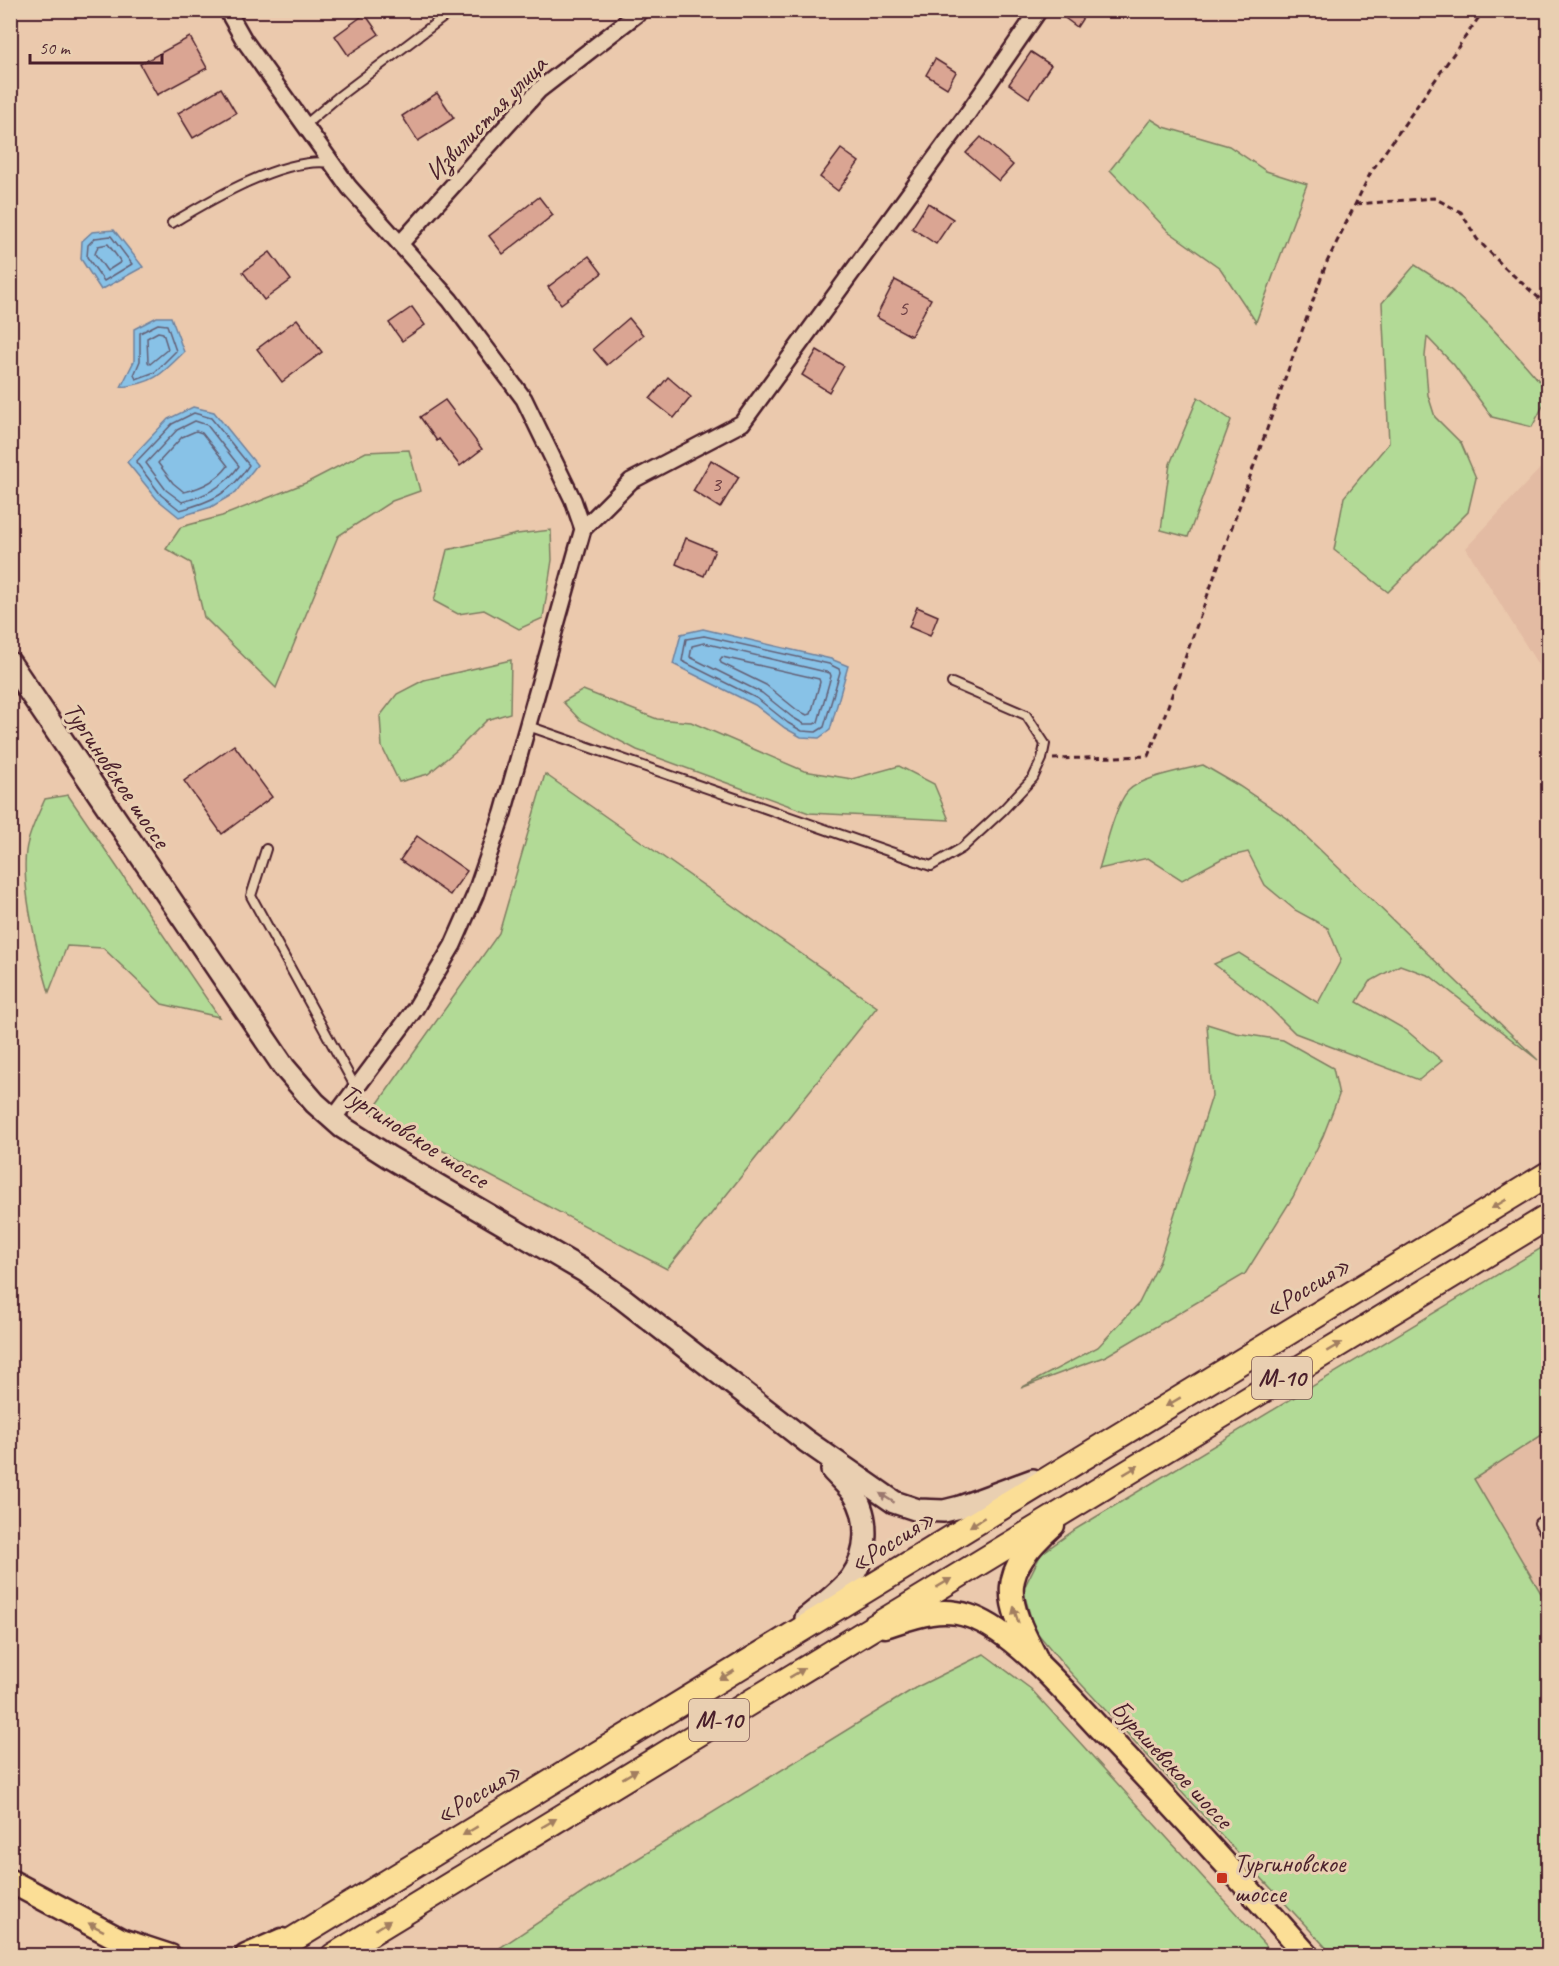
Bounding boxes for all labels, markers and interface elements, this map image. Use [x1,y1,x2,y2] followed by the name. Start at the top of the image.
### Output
[30,27,162,65] scale bar
[39,37,72,59] text: 50 m
[418,47,556,188] street label: Извилистая улица
[898,294,909,322] house number: 5
[711,470,723,498] house number: 3
[56,696,179,856] street label: Тургиновское шоссе
[335,1076,497,1197] street label: Тургиновское шоссе
[1490,1199,1507,1209] one-way arrow
[1258,1248,1356,1326] street label: «Россия»
[1326,1342,1342,1353] one-way arrow
[1252,1357,1312,1399] road number: М-10
[1164,1397,1181,1407] one-way arrow
[1123,1464,1139,1475] one-way arrow
[879,1492,895,1503] one-way arrow
[843,1502,941,1580] street label: «Россия»
[968,1517,985,1528] one-way arrow
[936,1578,952,1589] one-way arrow
[1011,1606,1020,1624] one-way arrow
[789,1667,805,1678] one-way arrow
[719,1670,735,1681] one-way arrow
[1104,1693,1242,1837] street label: Бурашевское шоссе
[689,1699,749,1741] road number: М-10
[429,1754,527,1832] street label: «Россия»
[622,1769,639,1779] one-way arrow
[541,1818,557,1829] one-way arrow
[462,1826,478,1837] one-way arrow
[1234,1847,1347,1910] place label: Тургиновское шоссе
[1215,1871,1229,1885] marker: Тургиновское шоссе
[375,1919,391,1930] one-way arrow
[87,1923,104,1932] one-way arrow

